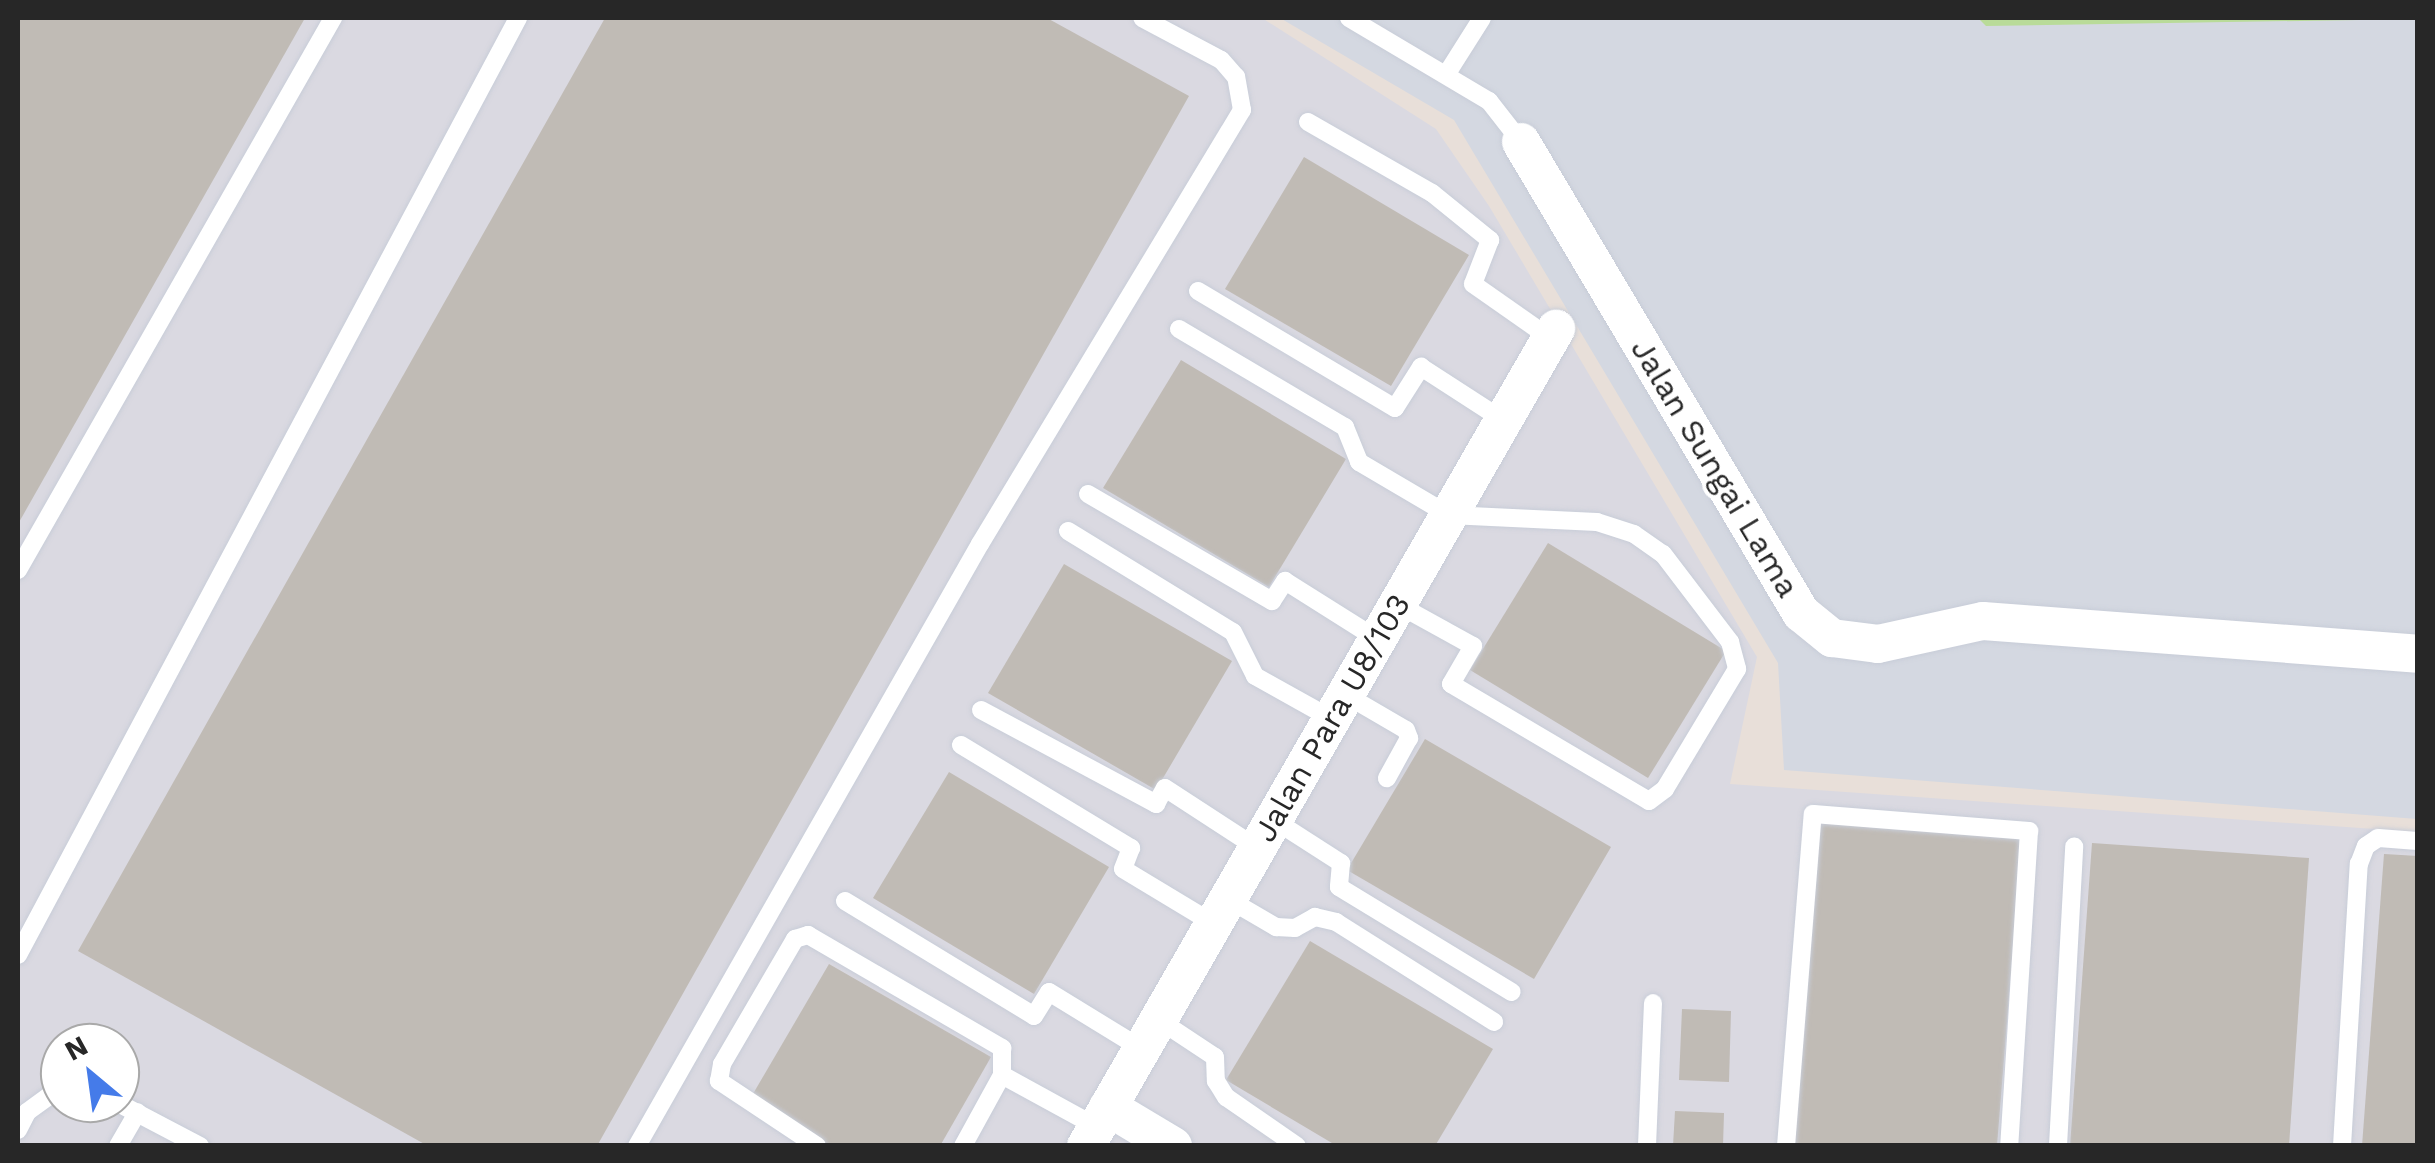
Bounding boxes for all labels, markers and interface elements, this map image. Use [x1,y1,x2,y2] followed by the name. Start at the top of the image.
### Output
[1623,332,1807,604] street label: Jalan Sungai Lama
[1245,587,1419,849] street label: Jalan Para U8/103
[40,1023,140,1123] north arrow
[59,1029,93,1068] text: N

